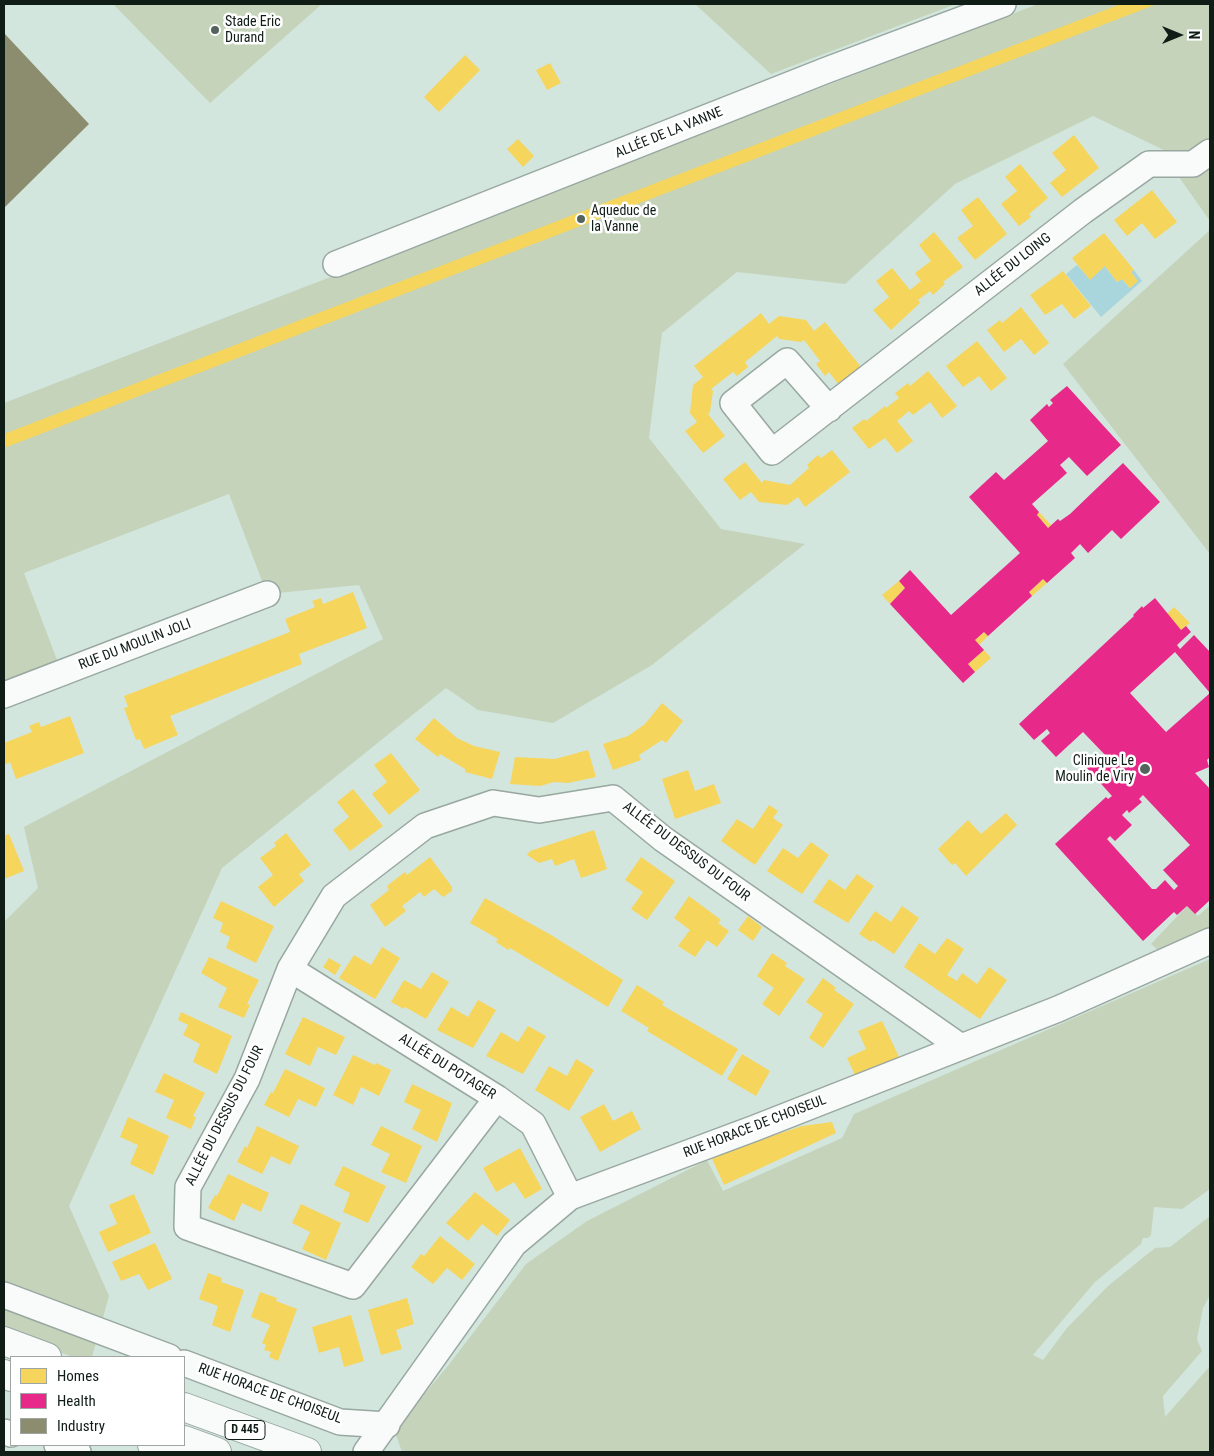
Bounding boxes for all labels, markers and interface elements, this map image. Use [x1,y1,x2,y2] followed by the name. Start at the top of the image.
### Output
[1154,10,1204,60] north arrow
[225,14,281,46] place label: Stade Eric Durand
[209,24,221,36] marker: Stade Eric Durand
[1186,31,1202,39] text: N
[613,104,725,162] street label: ALLÉE DE LA VANNE
[591,203,656,236] place label: Aqueduc de la Vanne
[575,213,587,225] marker: Aqueduc de la Vanne
[971,230,1055,300] street label: ALLÉE DU LOING
[77,616,193,674] street label: RUE DU MOULIN JOLI
[1055,753,1134,786] place label: Clinique Le Moulin de Viry
[1138,762,1152,776] marker: Clinique Le Moulin de Viry
[619,799,753,905] street label: ALLÉE DU DESSUS DU FOUR
[395,1030,499,1104] street label: ALLÉE DU POTAGER
[182,1043,268,1189] street label: ALLÉE DU DESSUS DU FOUR
[681,1092,829,1162] street label: RUE HORACE DE CHOISEUL
[10,1356,185,1446] legend
[196,1360,344,1428] street label: RUE HORACE DE CHOISEUL
[57,1367,99,1385] text: Homes
[57,1392,96,1410] text: Health
[57,1417,105,1435] text: Industry
[225,1420,265,1440] road number: D 445

